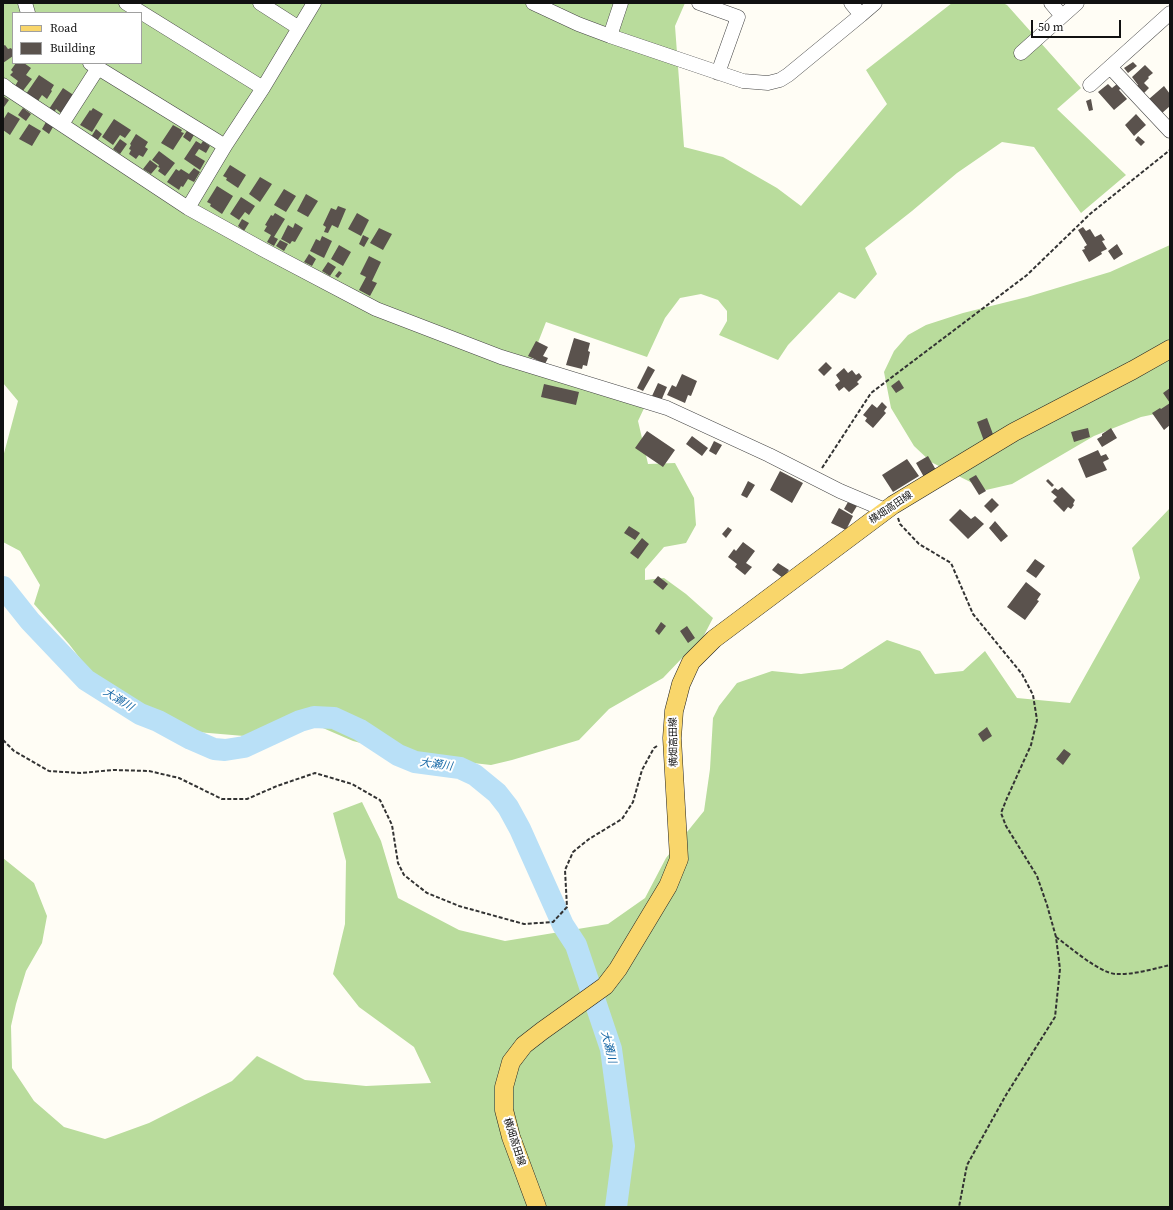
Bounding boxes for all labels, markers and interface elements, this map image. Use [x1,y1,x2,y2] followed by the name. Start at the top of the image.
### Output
[12,12,142,64] legend
[1033,12,1123,38] scale bar
[1038,19,1064,35] text: 50 m
[50,20,77,36] text: Road
[50,40,95,56] text: Building
[867,489,915,527] street label: 横畑高田線
[101,686,135,714] water label: 大瀬川
[668,717,680,767] street label: 横畑高田線
[419,756,453,774] water label: 大瀬川
[598,1029,618,1065] water label: 大瀬川
[501,1116,527,1168] street label: 横畑高田線

